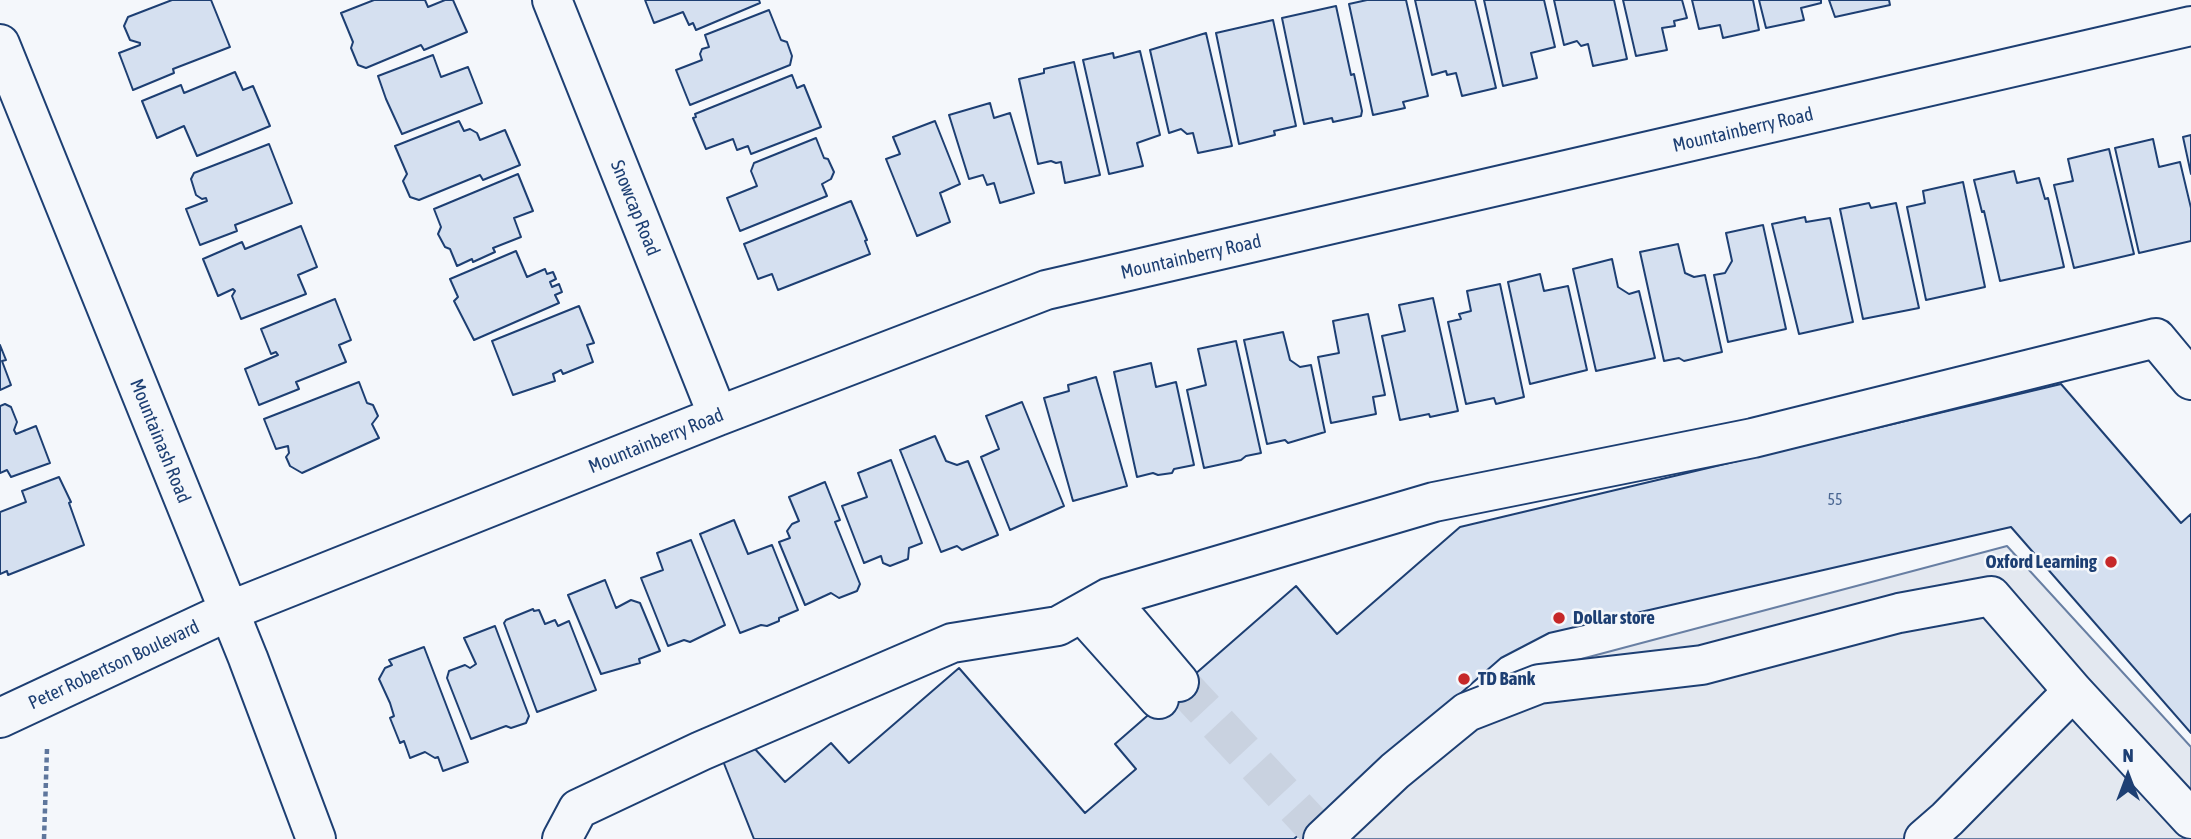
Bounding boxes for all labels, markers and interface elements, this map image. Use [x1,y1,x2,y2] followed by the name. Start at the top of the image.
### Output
[1671,103,1815,157] street label: Mountainberry Road
[606,157,664,259] street label: Snowcap Road
[1119,230,1263,284] street label: Mountainberry Road
[125,376,195,506] street label: Mountainash Road
[585,404,727,478] street label: Mountainberry Road
[1827,490,1843,510] house number: 55
[1985,551,2097,573] place label: Oxford Learning
[2103,554,2119,570] marker: Oxford Learning
[1573,607,1655,629] place label: Dollar store
[1551,610,1567,626] marker: Dollar store
[25,615,203,715] street label: Peter Robertson Boulevard
[1478,668,1535,690] place label: TD Bank
[1456,671,1472,687] marker: TD Bank
[2093,741,2163,811] north arrow
[2122,744,2134,766] text: N

